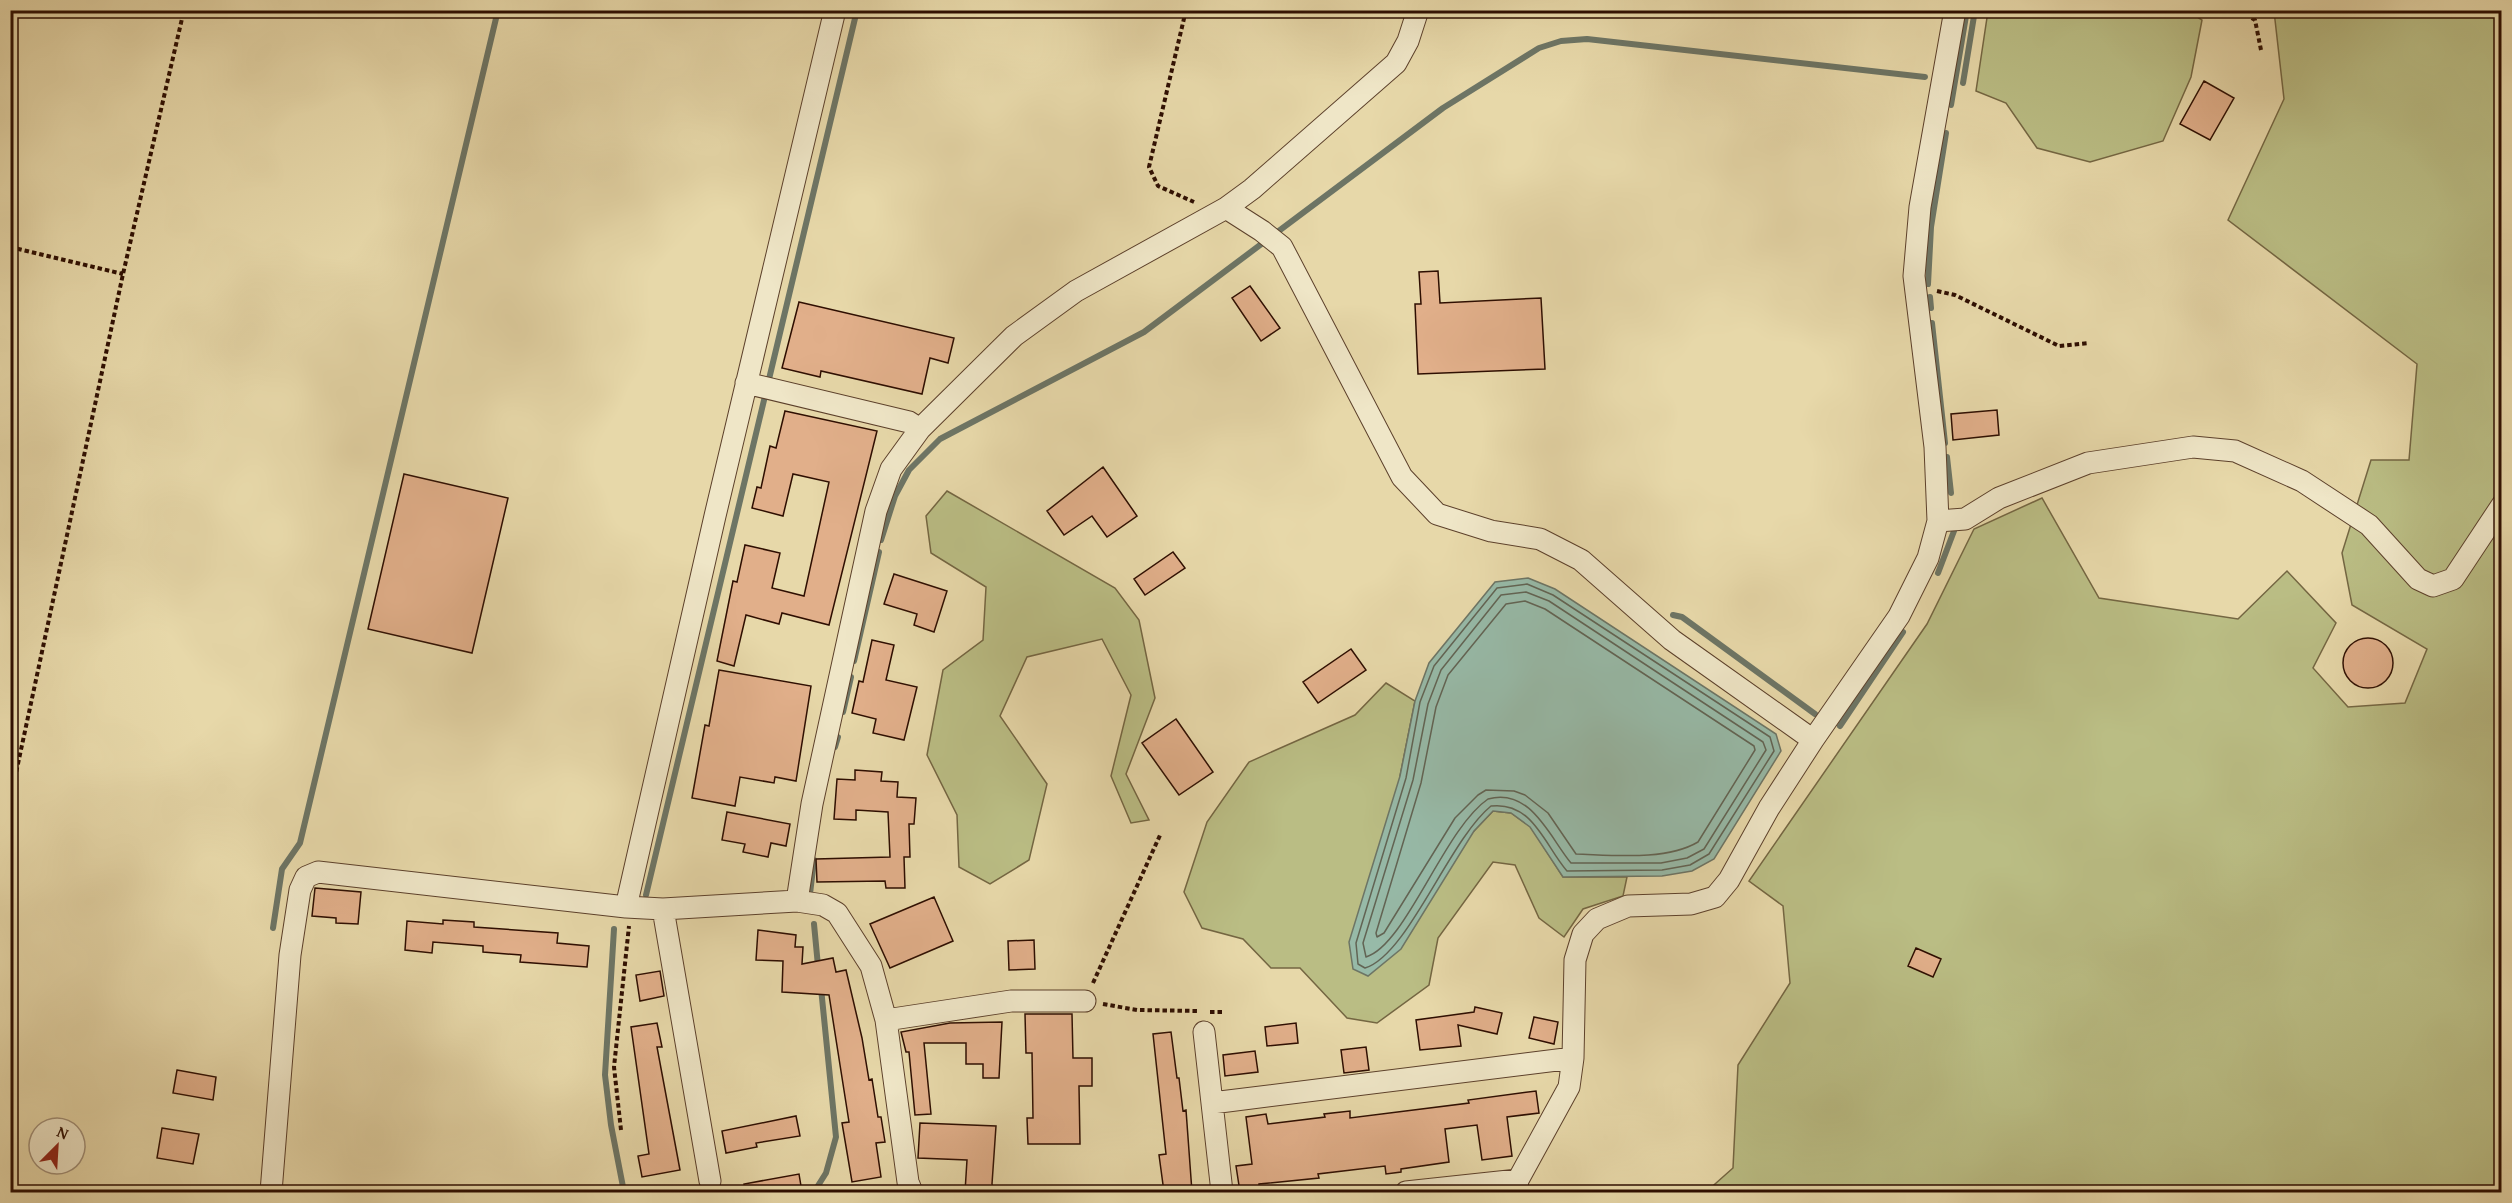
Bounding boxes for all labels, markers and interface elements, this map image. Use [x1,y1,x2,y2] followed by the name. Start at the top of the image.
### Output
[27,1116,87,1176] north arrow
[53,1119,73,1146] text: N

